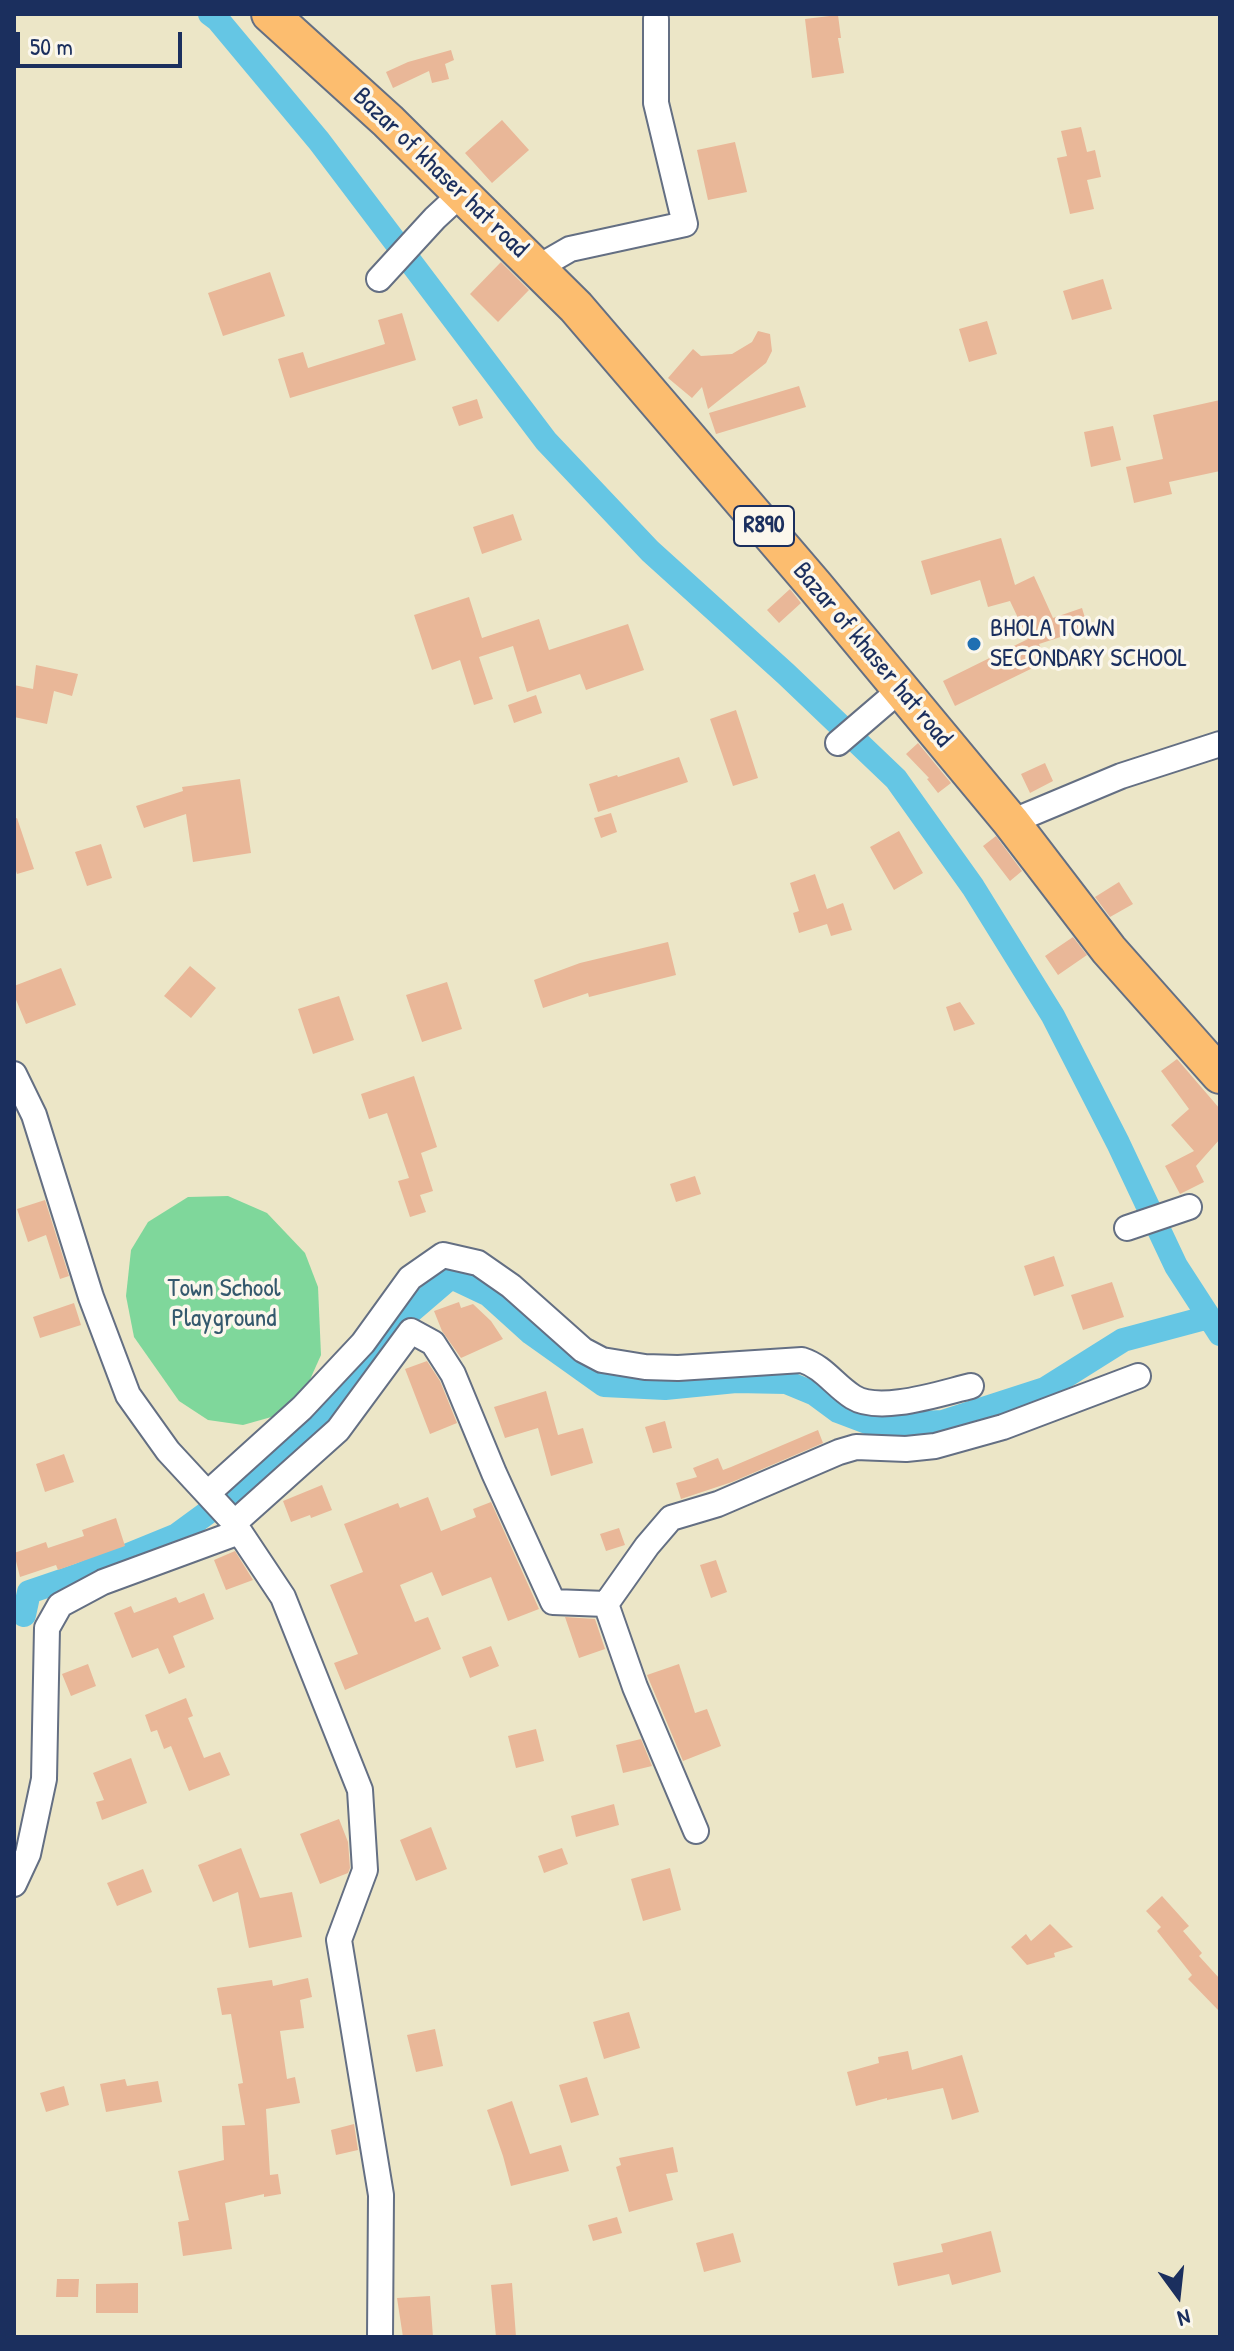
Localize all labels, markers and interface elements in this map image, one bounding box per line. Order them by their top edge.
scale bar [20,16,186,66]
text: 50 m [30,30,73,62]
street label: Bazar of khaser hat road [346,81,534,265]
road number: R890 [734,506,794,546]
street label: Bazar of khaser hat road [786,556,958,754]
place label: BHOLA TOWN SECONDARY SCHOOL [990,613,1187,674]
marker: BHOLA TOWN SECONDARY SCHOOL [965,635,983,653]
park label: Town School Playground [167,1273,281,1334]
north arrow [1138,2255,1218,2335]
text: N [1175,2302,1194,2334]

